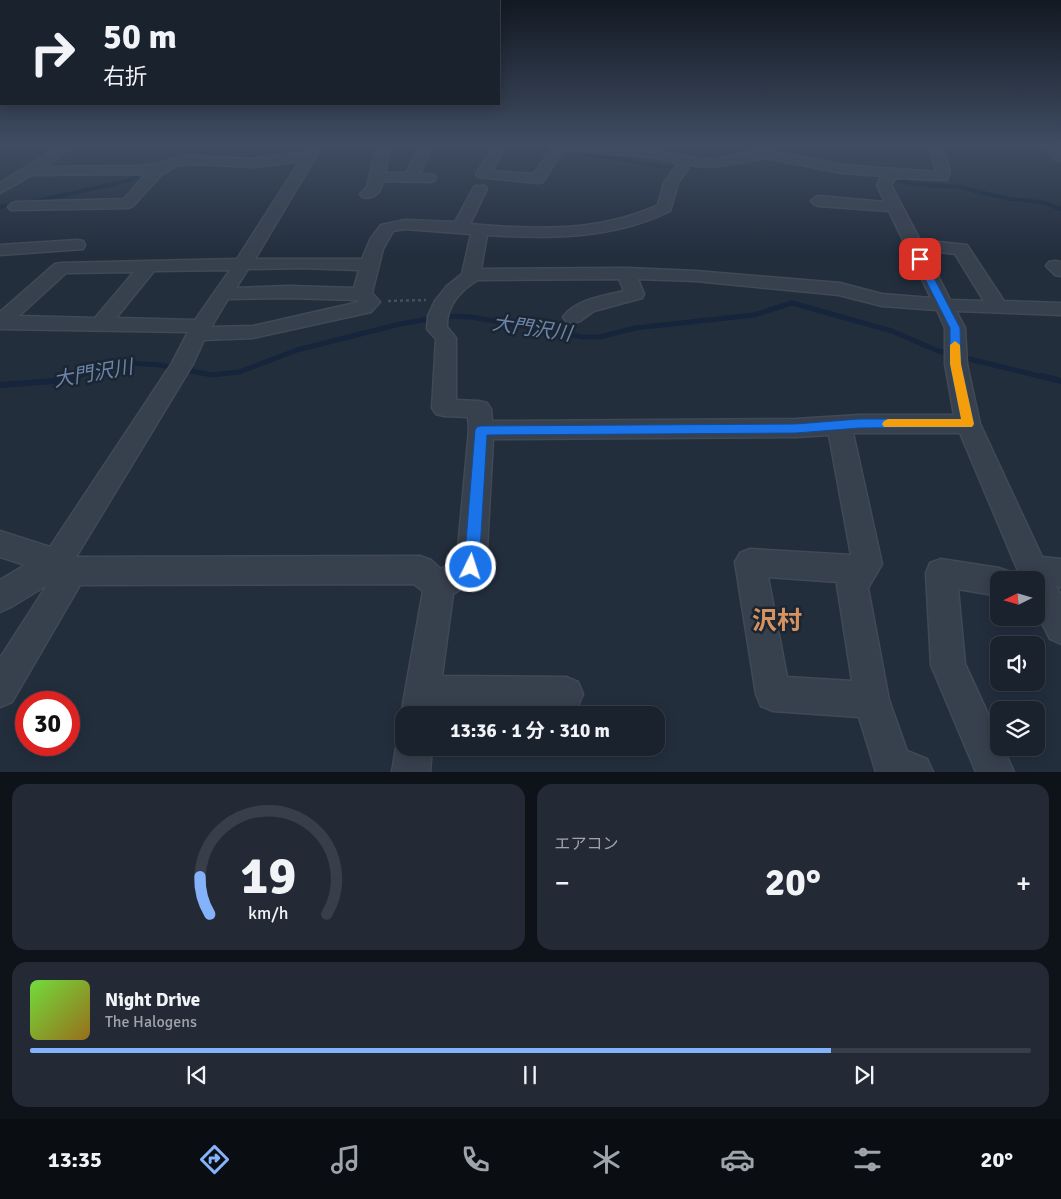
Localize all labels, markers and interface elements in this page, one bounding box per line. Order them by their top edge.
text: 50 m [103,15,177,58]
icon: right [20,20,85,85]
text: 右折 [103,63,147,90]
pin [899,238,941,280]
icon: arrive [906,245,934,273]
water label: 大門沢川 [491,311,575,347]
water label: 大門沢川 [52,354,137,393]
position arrow [444,540,496,592]
north arrow [990,571,1045,626]
map controls [990,571,1045,756]
district label: 沢村 [752,605,802,636]
button: sound [990,636,1045,691]
speed limit sign: 30 [15,691,80,756]
button: layers [990,701,1045,756]
text: 13:36 · 1 分 · 310 m [450,719,610,743]
text: エアコン [555,834,619,854]
text: 19 [240,844,296,908]
text: 20° [765,859,821,906]
text: − [555,866,570,900]
text: + [1016,866,1031,900]
text: km/h [248,902,288,924]
text: Night Drive [105,988,200,1012]
text: The Halogens [105,1012,197,1032]
icon: previous [183,1061,211,1089]
icon: pause [516,1061,544,1089]
icon: next [850,1061,878,1089]
icon: directions [197,1142,232,1177]
icon: music [328,1142,363,1177]
icon: phone [458,1142,493,1177]
icon: climate [589,1142,624,1177]
icon: car [720,1142,755,1177]
icon: filters [850,1142,885,1177]
text: 13:35 [48,1146,102,1173]
text: 20° [981,1146,1013,1173]

